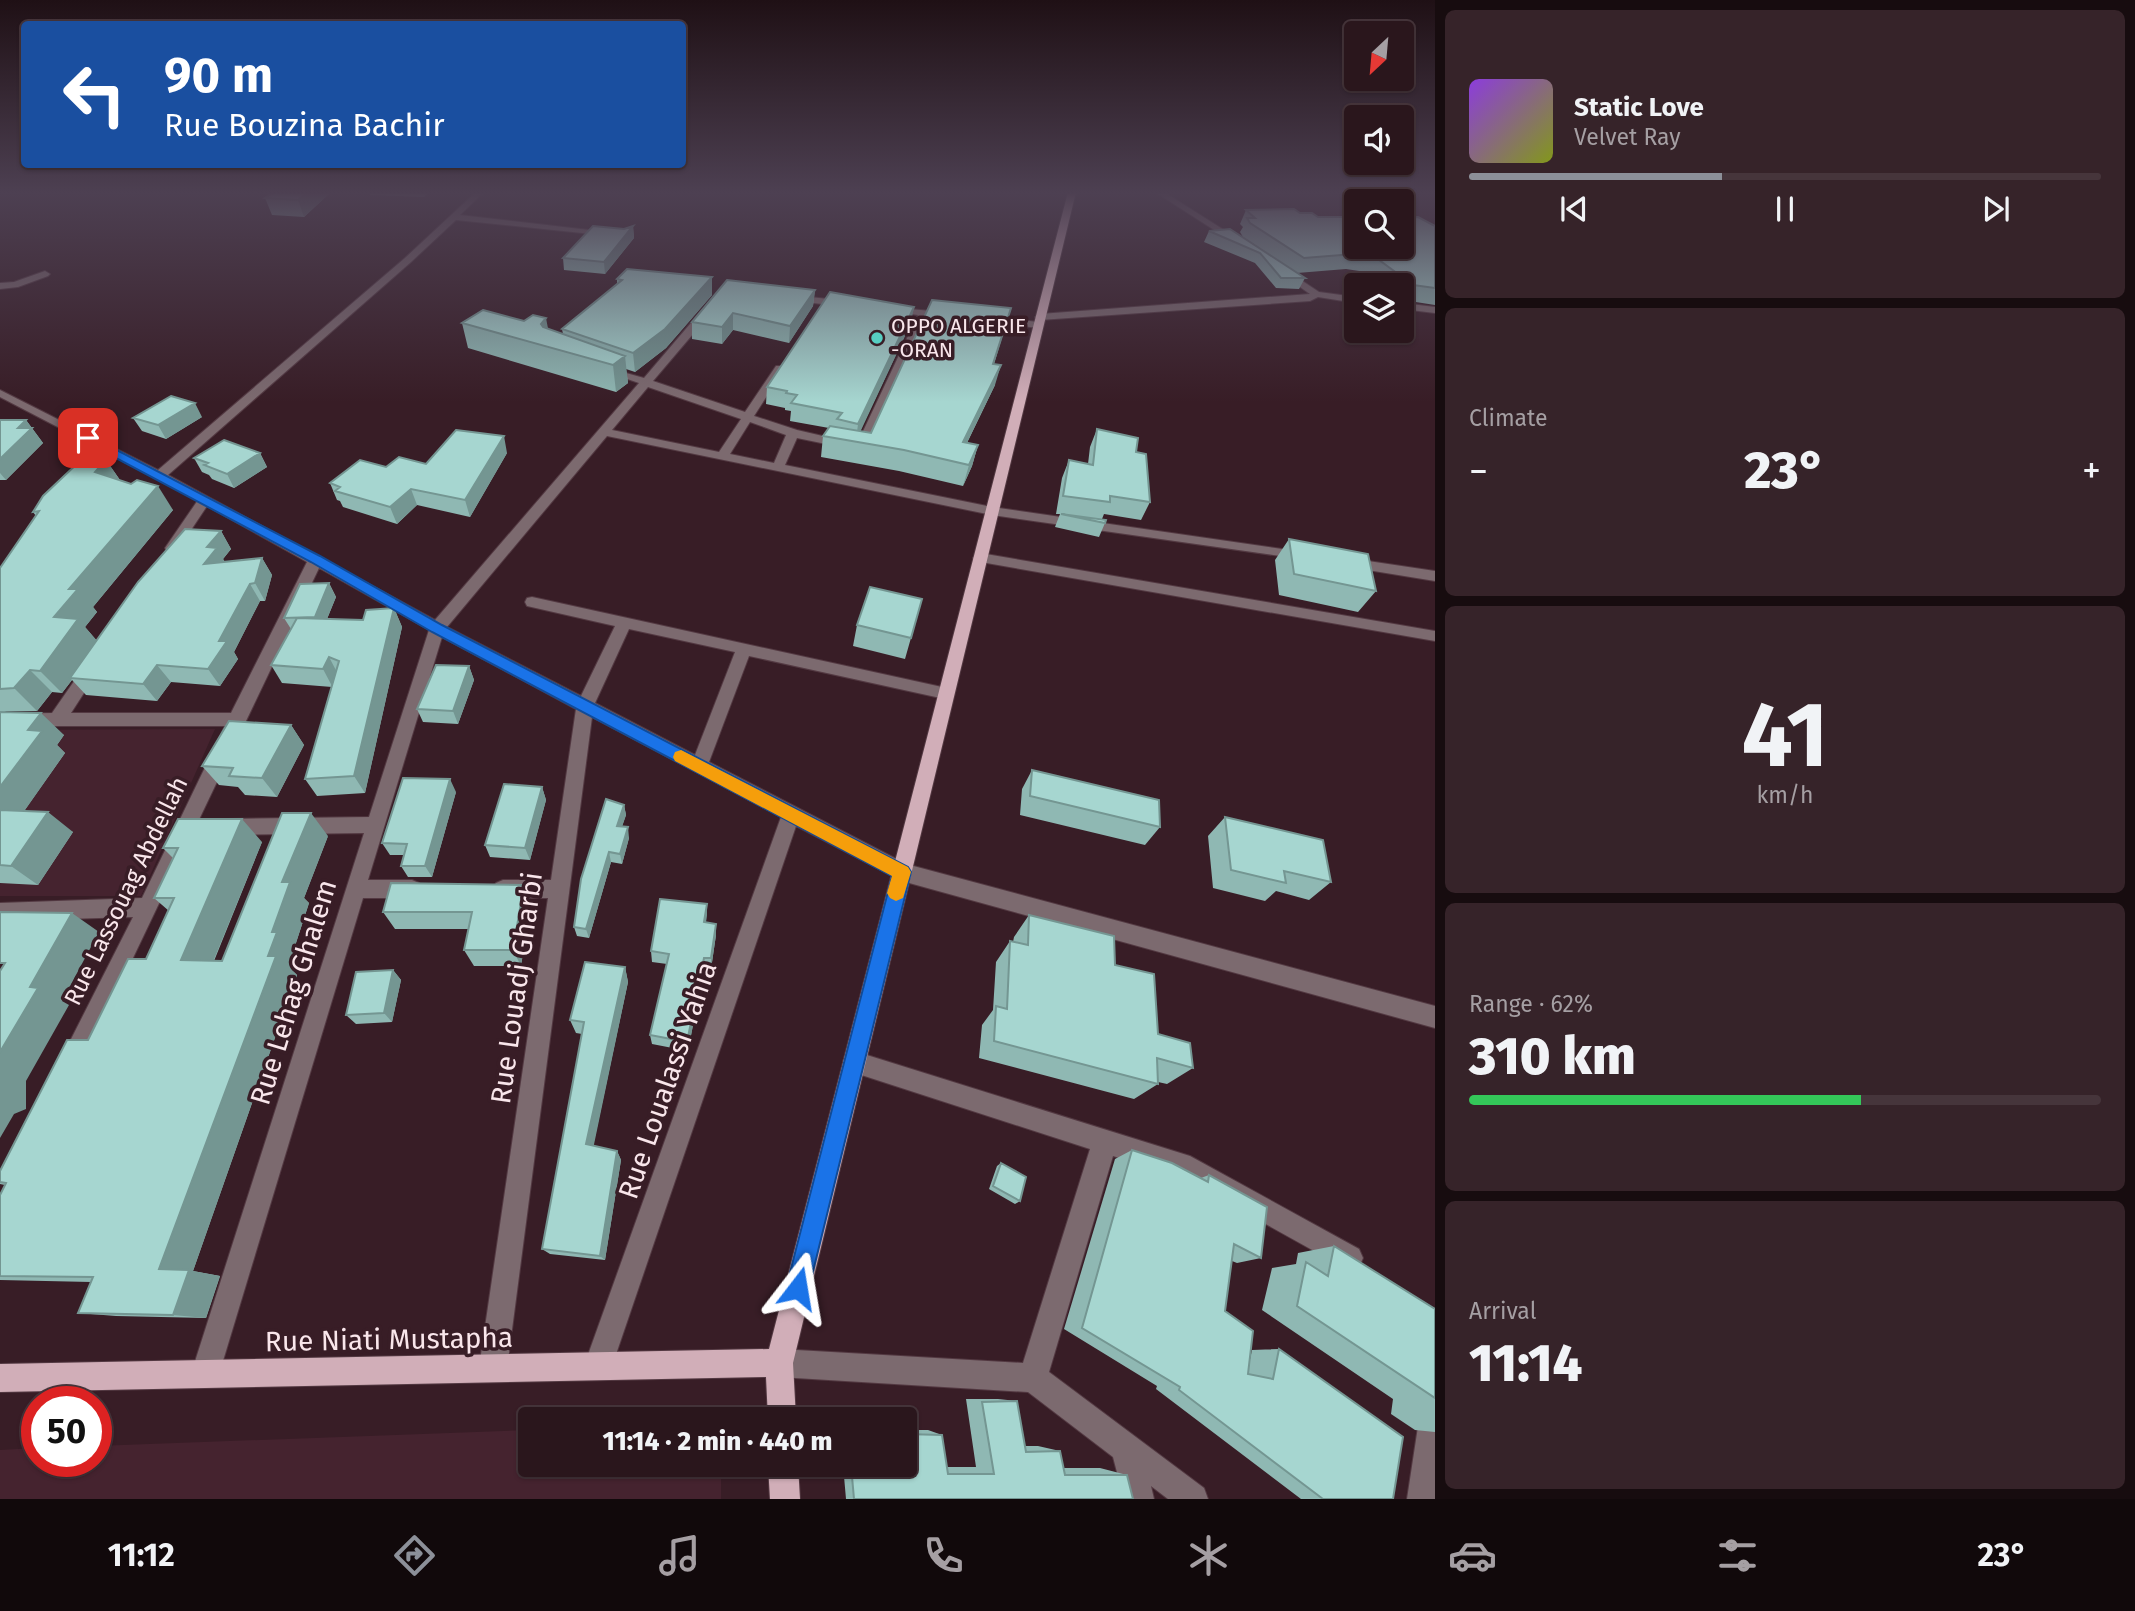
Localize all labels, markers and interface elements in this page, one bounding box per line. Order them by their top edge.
north arrow [1344,21,1414,91]
map controls [1344,21,1414,343]
text: 90 m [164,46,273,105]
icon: left [49,49,140,140]
text: Static Love [1574,92,1704,123]
button: sound [1344,105,1414,175]
text: Rue Bouzina Bachir [164,106,445,144]
text: Velvet Ray [1574,123,1681,151]
button: search [1344,189,1414,259]
icon: previous [1555,190,1593,228]
icon: pause [1766,190,1804,228]
icon: next [1977,190,2015,228]
button: layers [1344,273,1414,343]
place label: OPPO ALGERIE -ORAN [891,313,1026,363]
marker: OPPO ALGERIE -ORAN [869,330,885,346]
text: Climate [1469,404,1548,432]
pin [58,408,118,468]
icon: arrive [69,419,107,457]
text: 23° [1744,439,1826,502]
text: − [1469,448,1488,494]
text: + [2082,448,2101,494]
text: 41 [1741,681,1829,790]
street label: Rue Lassouag Abdellah [58,772,194,1010]
text: km/h [1757,781,1813,809]
street label: Rue Louadj Gharbi [484,870,549,1106]
street label: Rue Lehag Ghalem [243,875,343,1109]
street label: Rue Loualassi Yahia [611,957,724,1203]
text: Range · 62% [1469,990,1593,1018]
text: 310 km [1469,1025,1636,1088]
position arrow [761,1251,835,1325]
text: Arrival [1469,1297,1536,1325]
street label: Rue Niati Mustapha [265,1321,513,1358]
text: 11:14 [1469,1332,1583,1395]
speed limit sign: 50 [21,1386,112,1477]
text: 11:14 · 2 min · 440 m [603,1426,832,1457]
icon: directions [390,1531,439,1580]
icon: music [655,1531,704,1580]
icon: phone [919,1531,968,1580]
icon: climate [1184,1531,1233,1580]
icon: car [1448,1531,1497,1580]
icon: filters [1713,1531,1762,1580]
text: 11:12 [108,1536,175,1574]
text: 23° [1977,1536,2027,1574]

